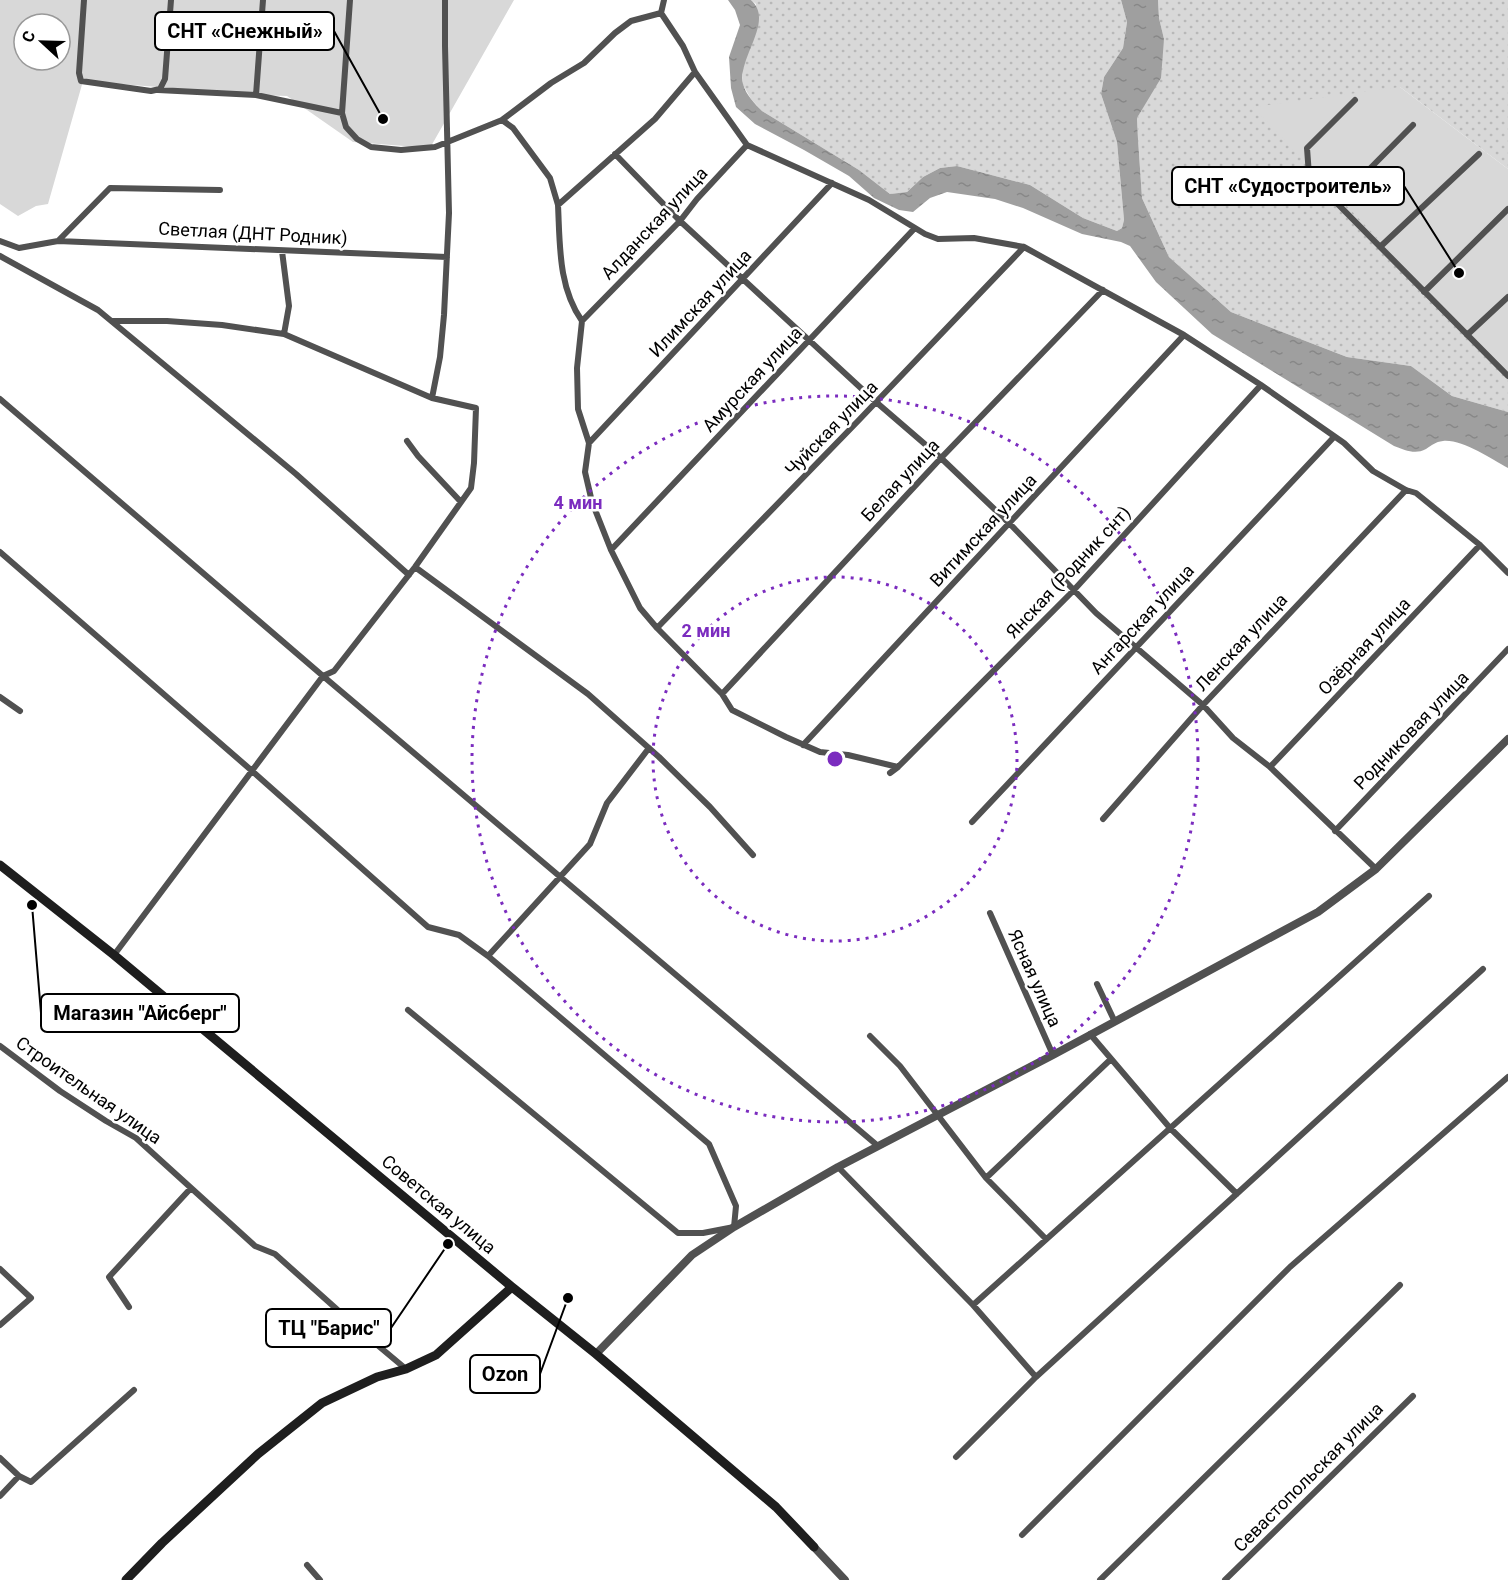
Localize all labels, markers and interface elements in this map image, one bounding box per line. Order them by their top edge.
north arrow [12,12,72,72]
callout: СНТ «Снежный» [155,12,334,50]
text: СНТ «Снежный» [167,19,323,43]
text: С [18,28,39,45]
street label: Алданская улица [597,162,711,284]
callout: СНТ «Судостроитель» [1172,167,1404,205]
text: СНТ «Судостроитель» [1184,174,1392,198]
street label: Светлая (ДНТ Родник) [158,218,348,249]
street label: Илимская улица [645,245,755,361]
street label: Амурская улица [698,322,806,436]
street label: Чуйская улица [780,376,882,480]
street label: Белая улица [857,434,943,526]
street label: Витимская улица [925,469,1041,591]
text: 4 мин [554,492,602,513]
street label: Янская (Родник снт) [1001,502,1135,643]
street label: Ангарская улица [1086,560,1198,678]
street label: Ленская улица [1191,589,1291,695]
street label: Озёрная улица [1314,593,1414,699]
text: 2 мин [682,620,730,641]
street label: Родниковая улица [1349,667,1473,793]
centre of rings [825,749,845,769]
street label: Ясная улица [1004,926,1066,1030]
callout: Магазин "Айсберг" [41,994,239,1032]
text: Магазин "Айсберг" [53,1001,227,1025]
street label: Строительная улица [12,1032,166,1148]
street label: Советская улица [378,1150,500,1258]
callout: ТЦ "Барис" [266,1309,391,1347]
text: ТЦ "Барис" [278,1316,380,1340]
callout: Ozon [470,1355,540,1393]
text: Ozon [482,1362,528,1386]
street label: Севастопольская улица [1229,1398,1387,1556]

